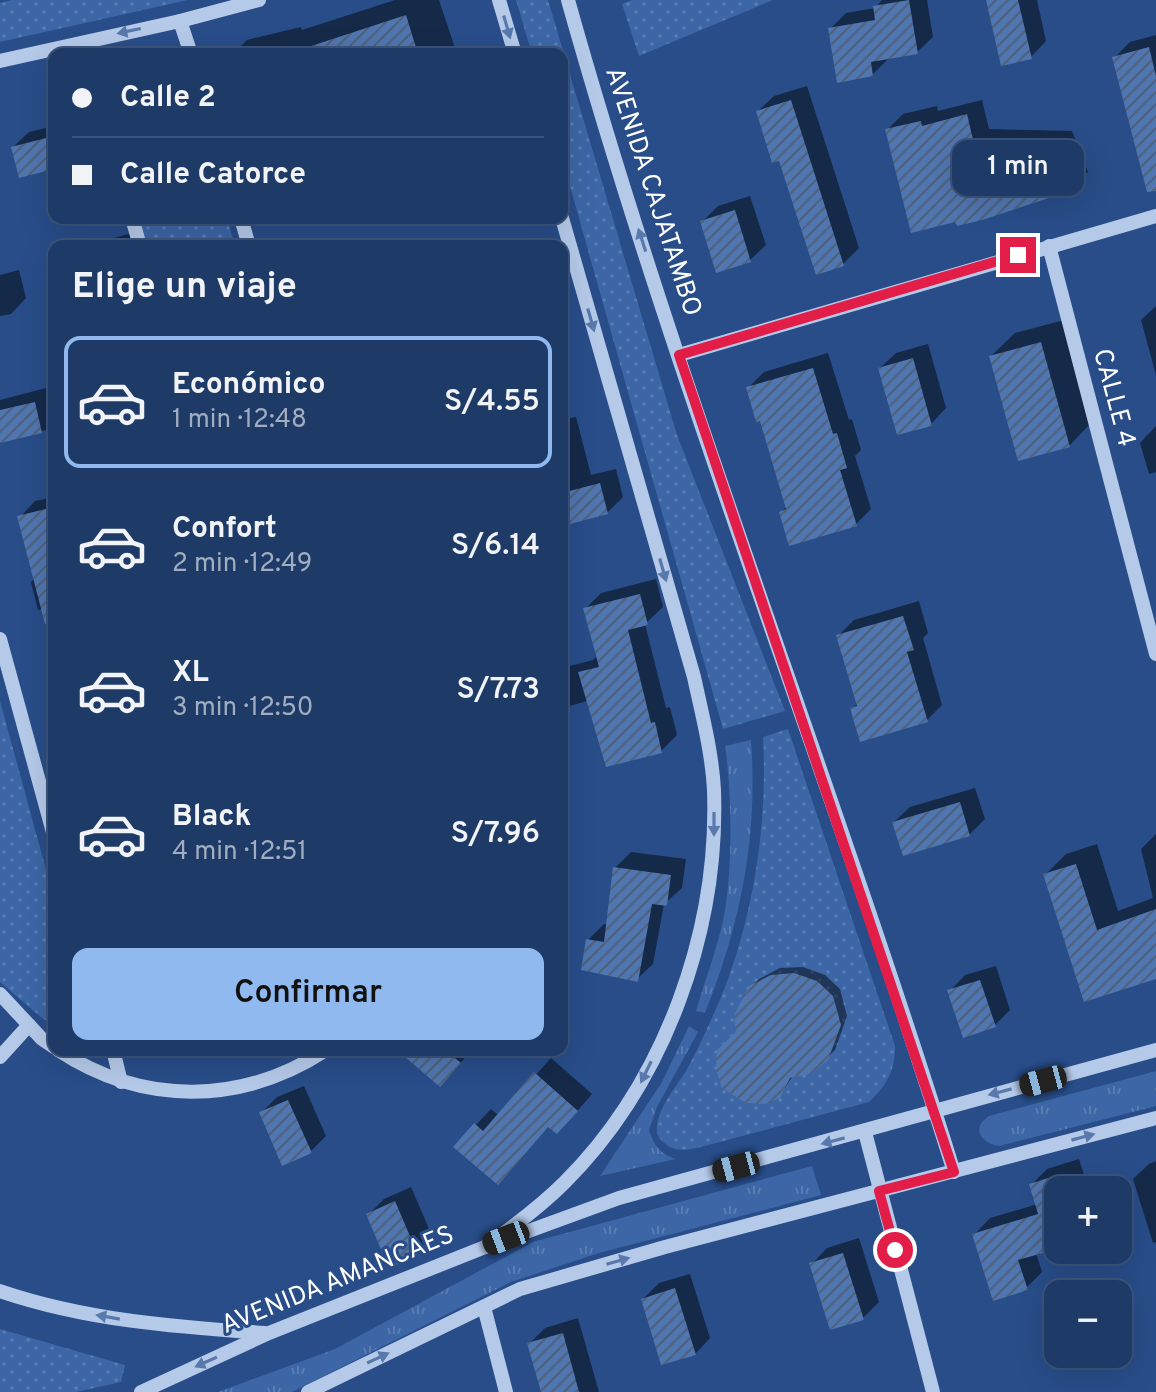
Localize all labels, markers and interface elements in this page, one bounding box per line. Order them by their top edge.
one-way arrow [501,15,514,39]
one-way arrow [116,26,141,38]
street label: AVENIDA CAJATAMBO [596,63,708,321]
text: Calle 2 [120,80,216,117]
callout: 1 min [952,139,1084,195]
text: 1 min [987,151,1049,184]
text: Calle Catorce [120,157,306,194]
one-way arrow [635,227,647,251]
route end [1000,237,1036,273]
text: Elige un viaje [72,265,297,311]
one-way arrow [585,308,598,332]
street label: CALLE 4 [1084,345,1142,451]
icon: car [76,366,148,438]
text: Económico [172,367,325,404]
text: S/4.55 [444,384,540,421]
text: 1 min · 12:48 [172,404,307,437]
icon: car [76,510,148,582]
text: Confort [172,511,277,548]
text: S/6.14 [451,528,540,565]
text: 2 min · 12:49 [172,548,312,581]
one-way arrow [657,558,670,582]
icon: car [76,654,148,726]
text: XL [172,655,209,692]
text: S/7.73 [456,672,540,709]
text: 3 min · 12:50 [172,692,314,725]
icon: car [76,798,148,870]
text: Black [172,799,251,836]
one-way arrow [707,812,720,837]
text: S/7.96 [451,816,540,853]
text: 4 min · 12:51 [172,836,307,869]
button: Confirmar [72,948,544,1040]
one-way arrow [639,1060,652,1083]
car [1017,1063,1069,1099]
one-way arrow [987,1087,1012,1099]
one-way arrow [1071,1131,1096,1143]
one-way arrow [820,1135,845,1147]
car [710,1149,762,1185]
map controls [1044,1176,1132,1368]
button: + [1044,1176,1132,1264]
car [479,1218,533,1258]
street label: AVENIDA AMANCAES [217,1219,459,1343]
route start [877,1232,913,1268]
one-way arrow [606,1254,631,1266]
button: − [1044,1280,1132,1368]
one-way arrow [95,1311,120,1323]
one-way arrow [366,1351,389,1365]
one-way arrow [194,1355,217,1369]

